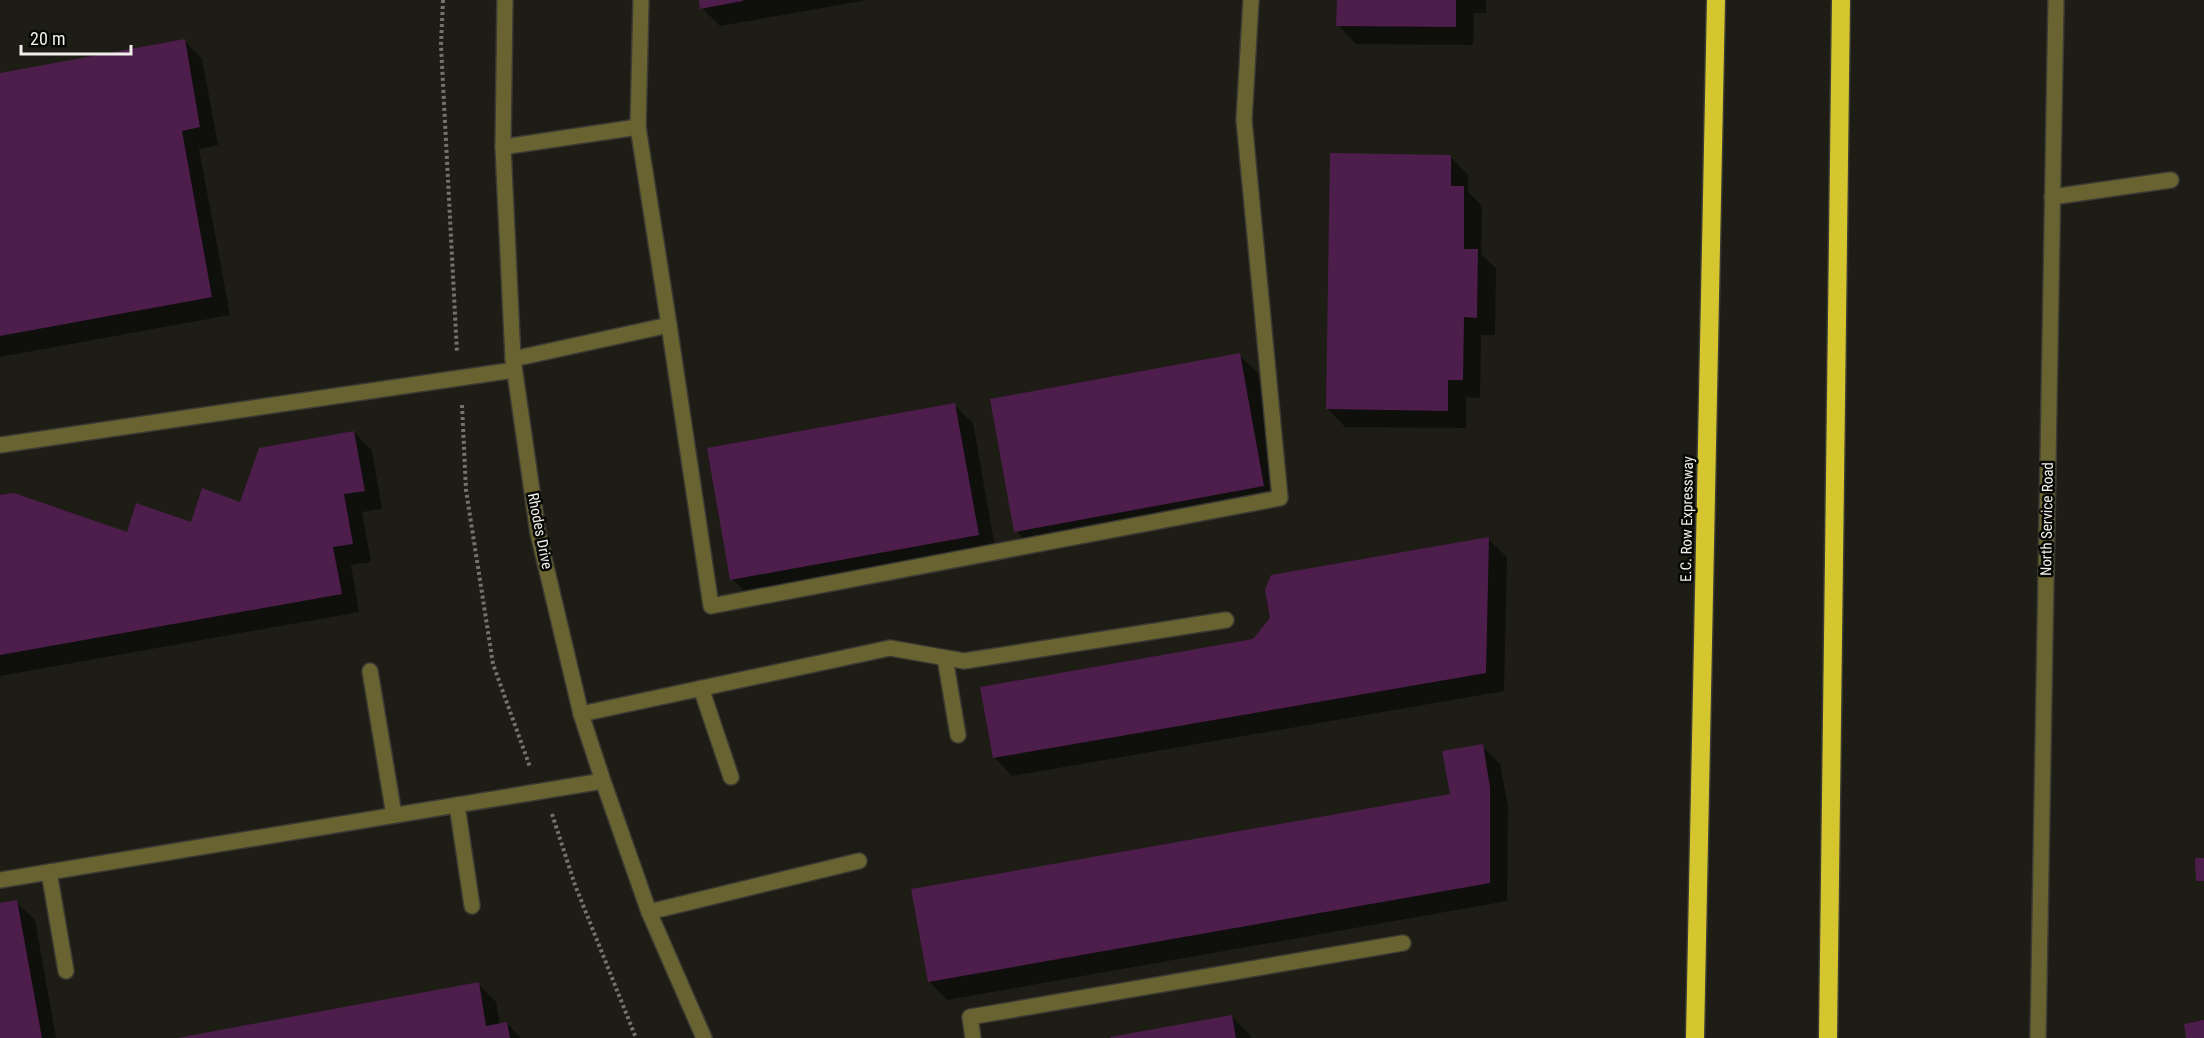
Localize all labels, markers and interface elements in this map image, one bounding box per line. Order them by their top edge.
scale bar [21,18,130,56]
text: 20 m [30,28,65,49]
street label: E.C. Row Expressway [1677,456,1697,582]
street label: North Service Road [2037,462,2057,576]
street label: Rhodes Drive [524,491,556,571]

